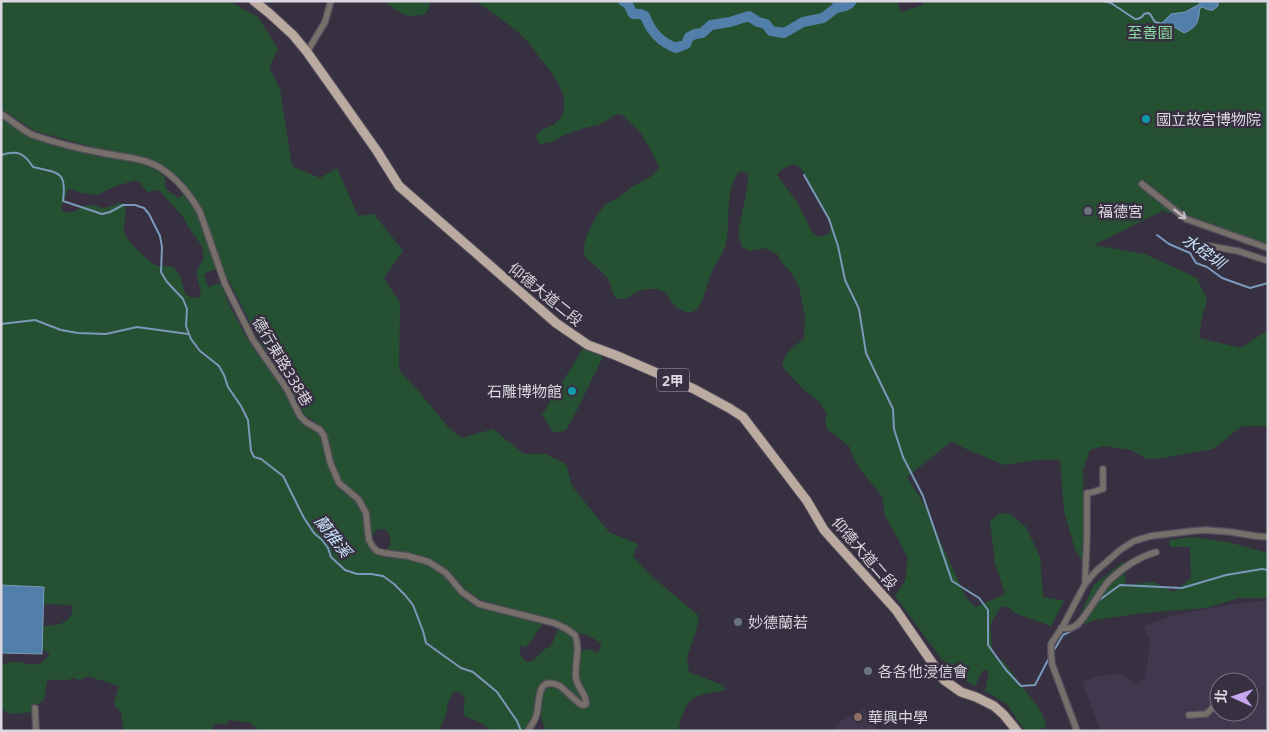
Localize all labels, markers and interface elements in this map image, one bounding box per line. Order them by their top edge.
park label: 至善園 [1127,22,1173,42]
place label: 國立故宮博物院 [1156,109,1261,129]
marker: 國立故宮博物院 [1140,113,1152,125]
place label: 福德宮 [1098,201,1143,221]
marker: 福德宮 [1082,205,1094,217]
one-way arrow [1173,209,1187,219]
water label: 水硿圳 [1178,228,1232,275]
street label: 仰德大道二段 [505,258,587,330]
street label: 德行東路338巷 [248,313,318,409]
road number: 2甲 [657,368,689,392]
place label: 石雕博物館 [487,381,562,401]
marker: 石雕博物館 [566,385,578,397]
water label: 蘭雅溪 [310,510,358,563]
street label: 仰德大道二段 [828,512,902,594]
place label: 妙德蘭若 [748,612,808,632]
marker: 妙德蘭若 [732,616,744,628]
place label: 各各他浸信會 [878,661,968,681]
marker: 各各他浸信會 [862,665,874,677]
north arrow [1209,672,1259,722]
text: 北 [1211,689,1230,704]
place label: 華興中學 [868,707,928,727]
marker: 華興中學 [852,711,864,723]

